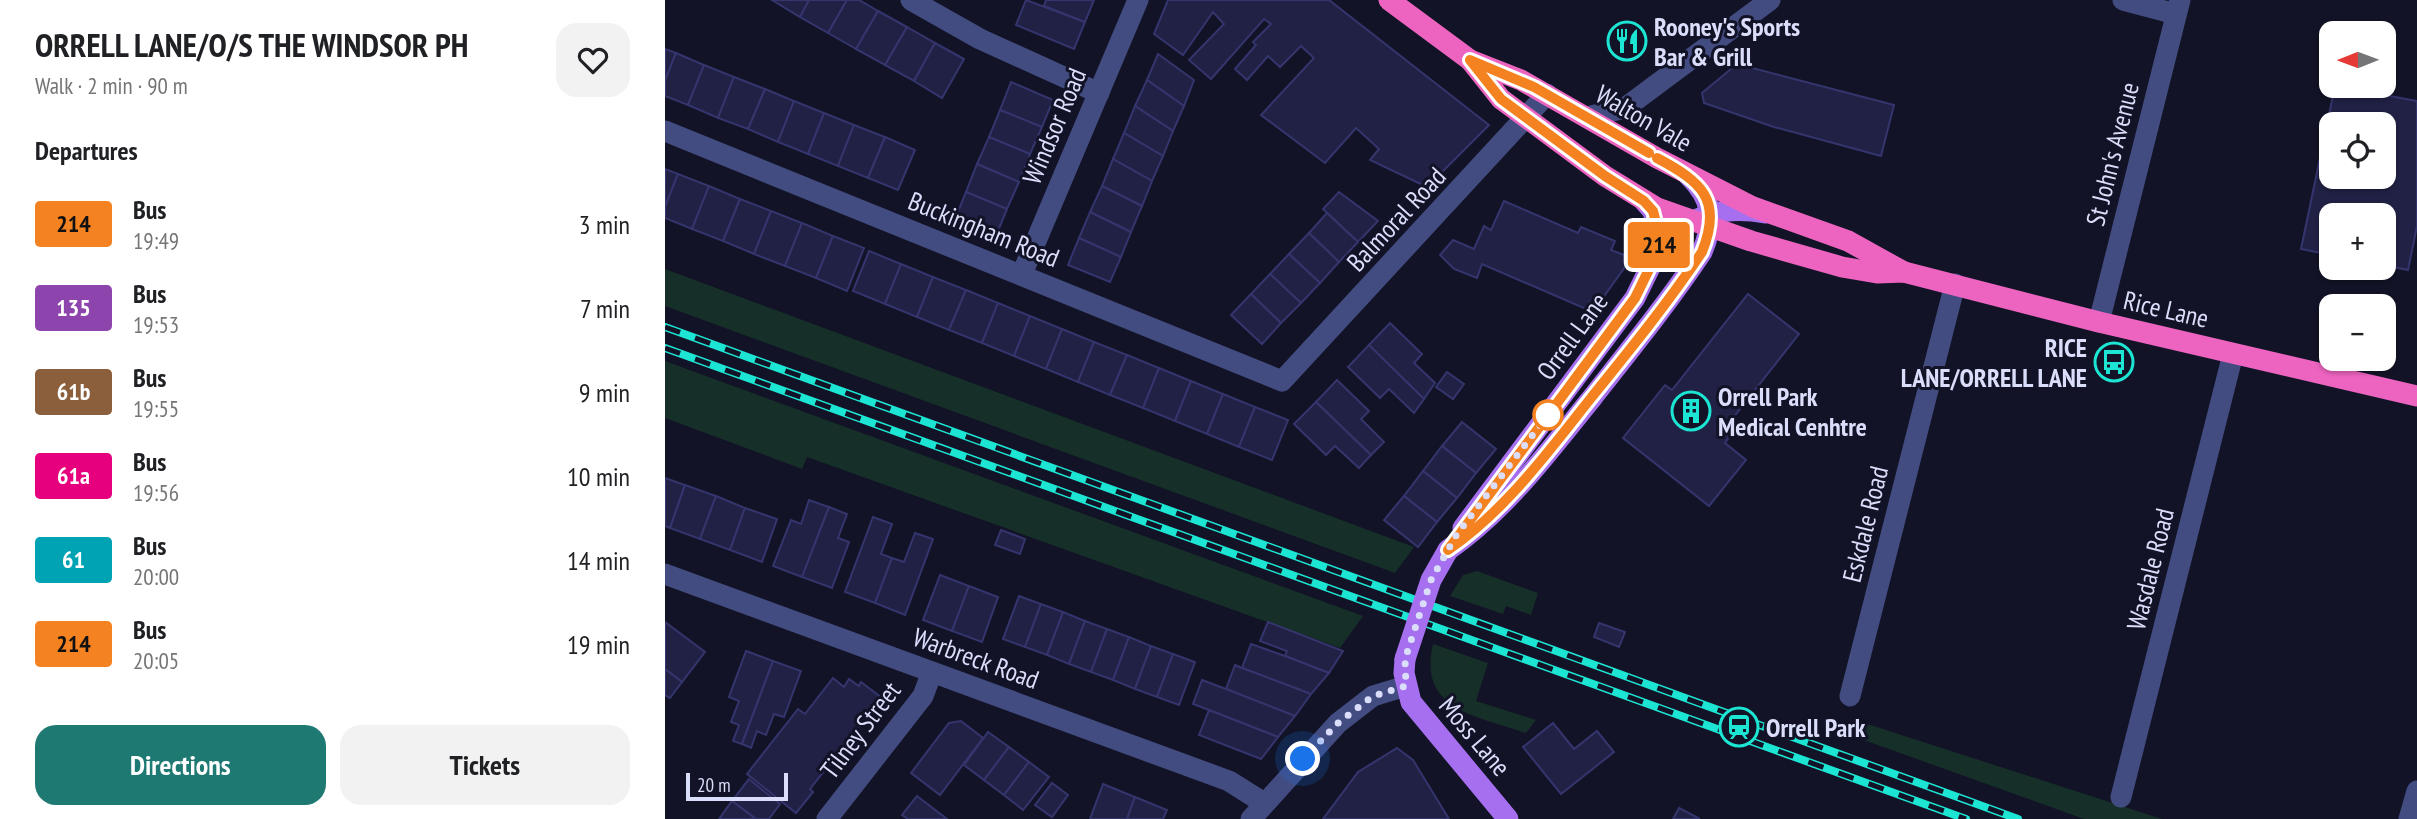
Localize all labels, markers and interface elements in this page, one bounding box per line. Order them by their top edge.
place label: Rooney's Sports Bar & Grill [1654,10,1800,73]
restaurant icon: Rooney's Sports Bar & Grill [1606,20,1648,62]
north arrow [2319,21,2396,98]
map controls [2319,21,2396,371]
text: ORRELL LANE/O/S THE WINDSOR PH [35,23,468,66]
button: heart [556,23,630,97]
street label: Windsor Road [1015,63,1093,189]
text: Walk · 2 min · 90 m [35,71,188,100]
street label: Walton Vale [1590,77,1698,159]
street label: St John's Avenue [2078,79,2146,229]
button: locate [2319,112,2396,189]
text: Departures [35,134,138,167]
street label: Balmoral Road [1339,160,1453,278]
street label: Buckingham Road [904,184,1064,274]
text: Bus [133,193,166,226]
button: + [2319,203,2396,280]
text: 214 [56,208,91,239]
text: 3 min [579,208,630,241]
line badge: 214 [1619,222,1699,268]
text: 19:49 [133,226,179,255]
text: 214 [1642,229,1676,260]
text: Bus [133,277,166,310]
street label: Rice Lane [2120,283,2212,335]
street label: Orrell Lane [1529,286,1615,386]
text: 135 [56,292,91,323]
text: 7 min [580,292,630,325]
button: − [2319,294,2396,371]
text: 19:53 [133,310,179,339]
place label: RICE LANE/ORRELL LANE [1901,331,2087,394]
bus stop icon: RICE LANE/ORRELL LANE [2093,341,2135,383]
text: Bus [133,361,166,394]
text: 61b [57,376,90,407]
text: 9 min [579,376,630,409]
place label: Orrell Park Medical Cenhtre [1718,380,1867,443]
building icon: Orrell Park Medical Cenhtre [1670,390,1712,432]
text: 19:55 [133,394,179,423]
unlabelled marker [1533,400,1563,430]
text: Bus [133,445,166,478]
text: 61a [57,460,90,491]
text: 10 min [567,460,630,493]
street label: Eskdale Road [1835,463,1895,585]
text: 19:56 [133,478,179,507]
street label: Wasdale Road [2119,505,2181,633]
text: Bus [133,529,166,562]
text: 61 [62,544,85,575]
text: 14 min [567,544,630,577]
text: 20:00 [133,562,179,591]
text: Bus [133,613,166,646]
street label: Warbreck Road [909,620,1043,696]
text: 214 [56,628,91,659]
text: 19 min [567,628,630,661]
text: 20:05 [133,646,179,675]
street label: Tilney Street [813,675,907,785]
street label: Moss Lane [1432,689,1518,783]
station icon: Orrell Park [1718,706,1760,748]
place label: Orrell Park [1766,711,1866,744]
button: Directions [35,725,326,805]
button: Tickets [340,725,630,805]
your location [1285,741,1320,776]
scale bar [686,770,787,802]
text: 20 m [697,773,731,797]

